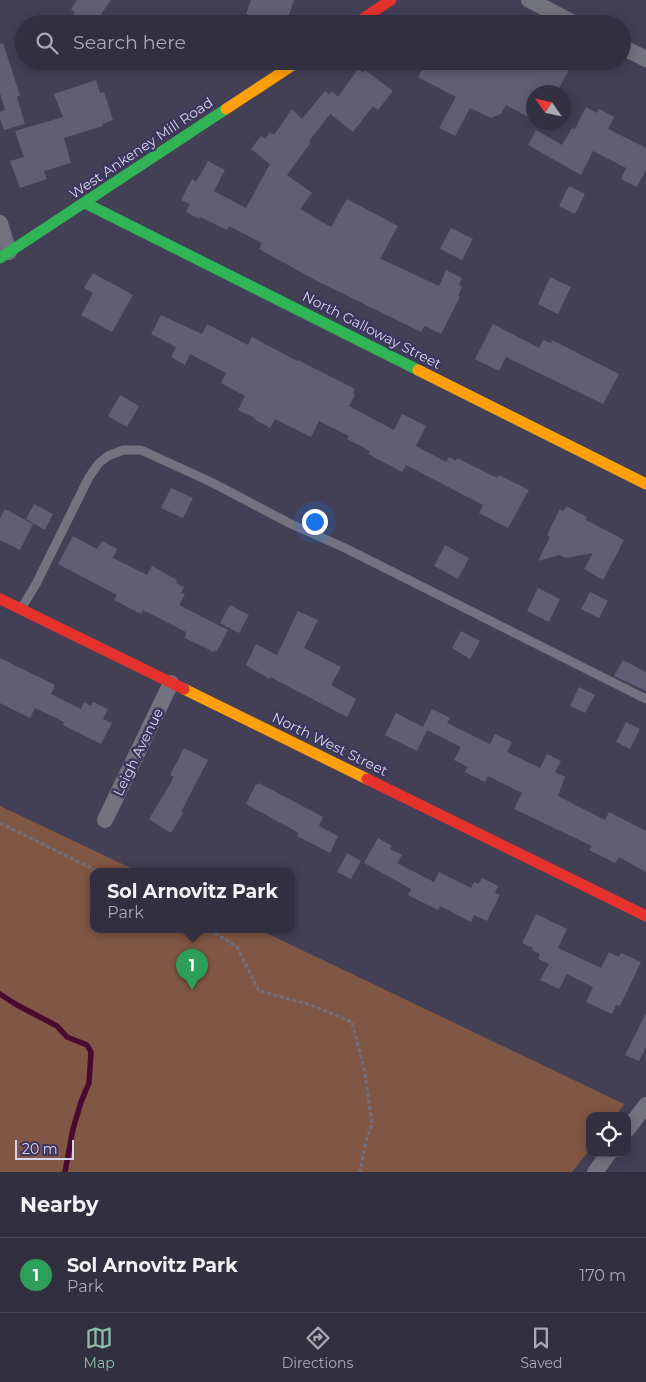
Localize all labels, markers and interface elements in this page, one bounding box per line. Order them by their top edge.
search box [15,15,631,70]
icon: search [33,29,61,57]
text: Search here [73,31,186,54]
north arrow [526,85,571,130]
street label: West Ankeney Mill Road [66,93,216,203]
street label: North Galloway Street [299,287,445,373]
your location [302,509,328,535]
street label: Leigh Avenue [109,705,167,799]
street label: North West Street [269,708,391,780]
popup [90,868,295,933]
text: Sol Arnovitz Park [107,880,278,903]
text: Park [107,903,144,922]
pin: 1 [176,949,208,990]
map controls [586,1112,631,1157]
button: locate [586,1112,631,1157]
scale bar [15,1137,74,1160]
text: 20 m [22,1140,58,1158]
text: Nearby [20,1192,99,1217]
text: Sol Arnovitz Park [67,1254,238,1277]
text: 1 [33,1266,39,1285]
text: 170 m [579,1266,626,1285]
text: Park [67,1277,104,1296]
tab: Map [84,1324,115,1372]
tab: Directions [282,1324,353,1372]
tab: Saved [520,1324,562,1372]

